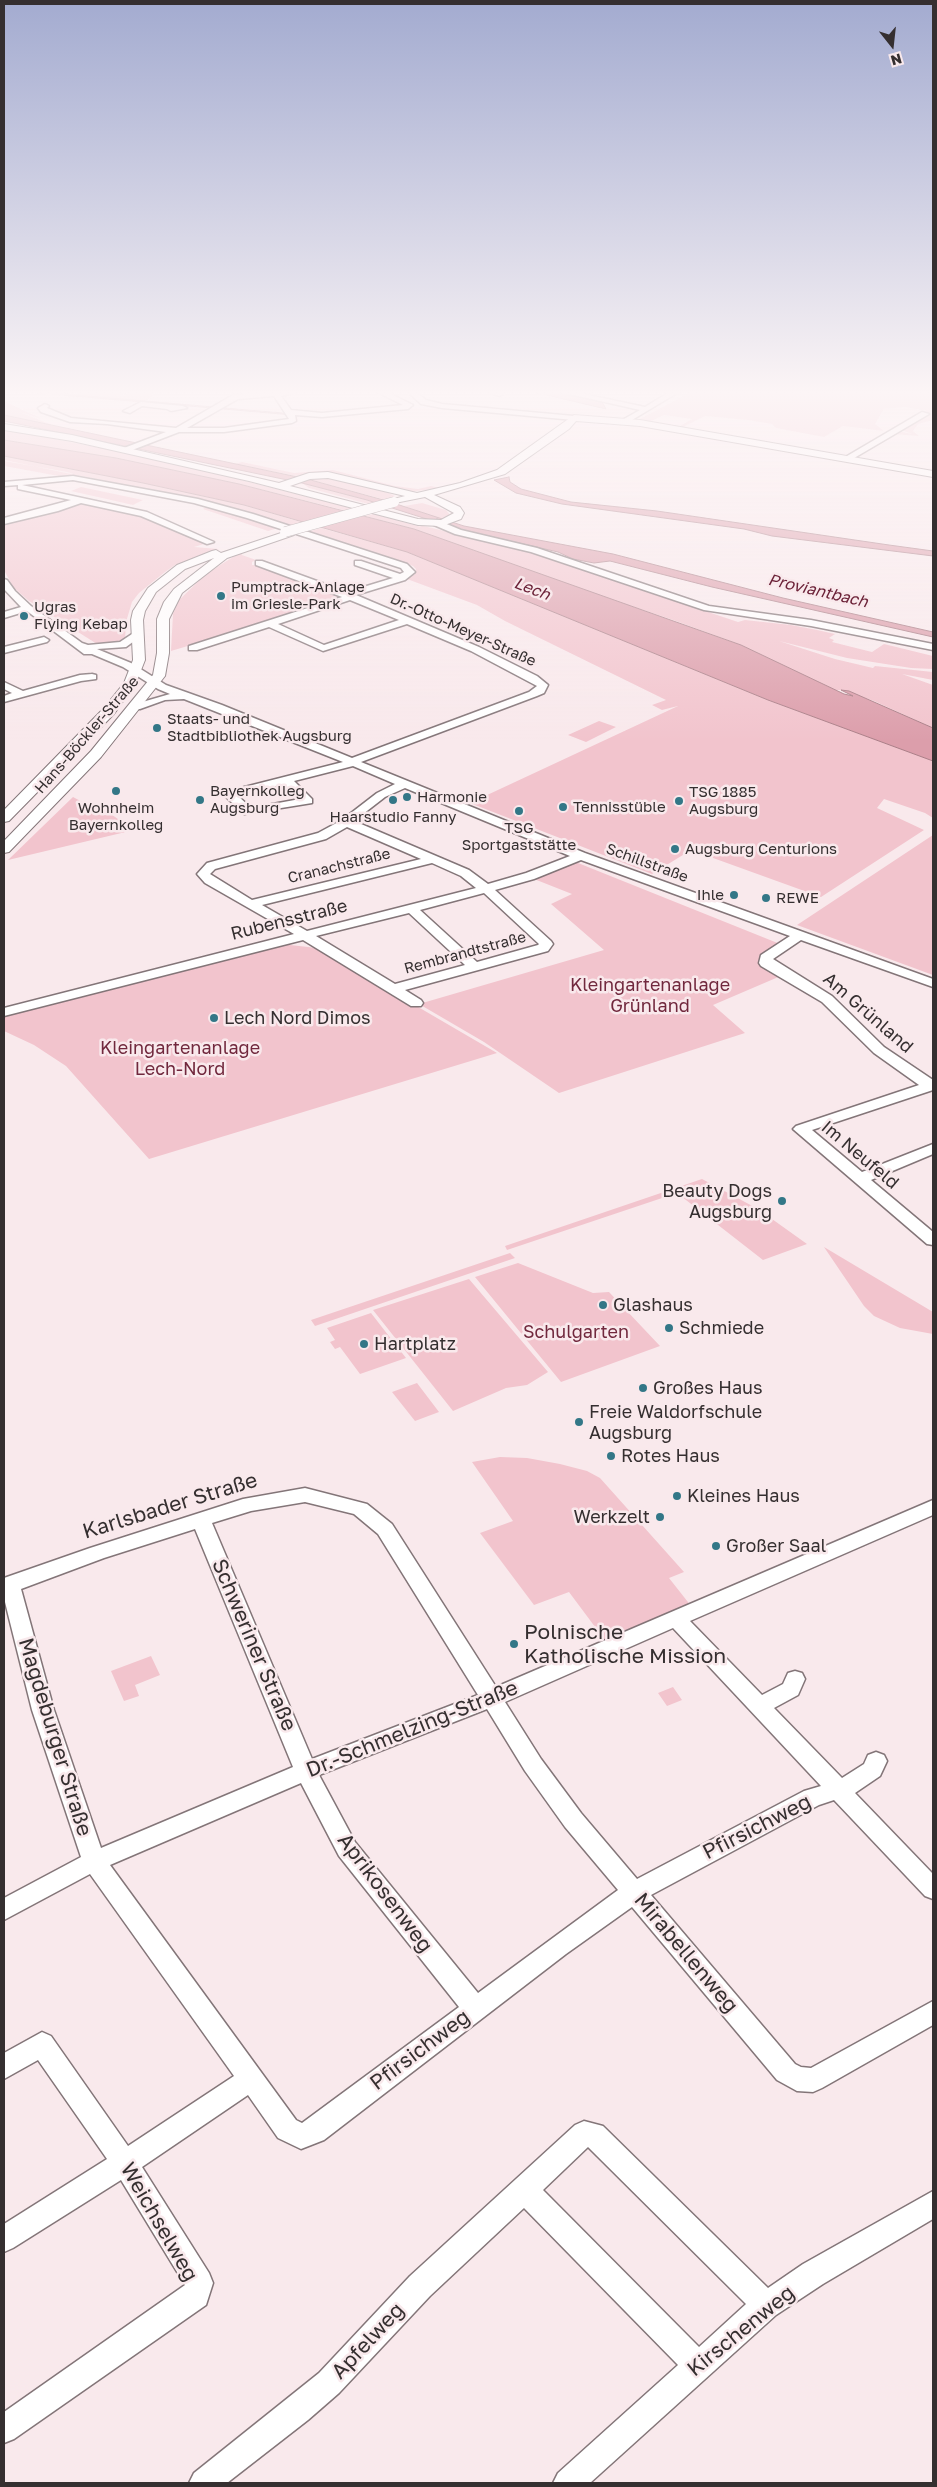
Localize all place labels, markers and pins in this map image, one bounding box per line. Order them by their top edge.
place label: Pumptrack-Anlage im Griesle-Park [231,578,365,613]
marker: Pumptrack-Anlage im Griesle-Park [215,590,227,602]
place label: Ugras Flying Kebap [34,598,128,633]
marker: Ugras Flying Kebap [18,610,30,622]
place label: Staats- und Stadtbibliothek Augsburg [167,710,352,745]
marker: Staats- und Stadtbibliothek Augsburg [151,722,163,734]
place label: Bayernkolleg Augsburg [210,782,305,817]
place label: TSG 1885 Augsburg [689,783,758,818]
marker: Wohnheim Bayernkolleg [110,785,122,797]
place label: Harmonie [417,788,487,806]
marker: Harmonie [401,791,413,803]
marker: Bayernkolleg Augsburg [194,794,206,806]
marker: Haarstudio Fanny [387,794,399,806]
marker: TSG 1885 Augsburg [673,795,685,807]
place label: Tennisstüble [573,798,666,816]
place label: Wohnheim Bayernkolleg [69,799,163,834]
marker: Tennisstüble [557,801,569,813]
marker: TSG Sportgaststätte [513,805,525,817]
place label: Haarstudio Fanny [330,808,456,826]
place label: TSG Sportgaststätte [462,819,576,854]
place label: Augsburg Centurions [685,840,837,858]
marker: Augsburg Centurions [669,843,681,855]
place label: Ihle [697,886,724,904]
marker: Ihle [728,889,740,901]
place label: REWE [776,889,819,907]
marker: REWE [760,892,772,904]
place label: Lech Nord Dimos [224,1007,370,1029]
marker: Lech Nord Dimos [208,1012,220,1024]
place label: Beauty Dogs Augsburg [662,1180,772,1222]
marker: Beauty Dogs Augsburg [776,1195,788,1207]
place label: Glashaus [613,1294,693,1316]
marker: Glashaus [597,1299,609,1311]
place label: Schmiede [679,1317,764,1339]
marker: Schmiede [663,1322,675,1334]
place label: Hartplatz [374,1333,456,1355]
marker: Hartplatz [358,1338,370,1350]
place label: Großes Haus [653,1377,763,1399]
marker: Großes Haus [637,1382,649,1394]
place label: Freie Waldorfschule Augsburg [589,1401,762,1444]
marker: Freie Waldorfschule Augsburg [573,1416,585,1428]
place label: Rotes Haus [621,1445,720,1467]
marker: Rotes Haus [605,1450,617,1462]
place label: Kleines Haus [687,1485,800,1507]
marker: Kleines Haus [671,1490,683,1502]
place label: Werkzelt [574,1506,650,1528]
marker: Werkzelt [654,1511,666,1523]
place label: Großer Saal [726,1535,826,1557]
marker: Großer Saal [710,1540,722,1552]
place label: Polnische Katholische Mission [524,1619,726,1669]
marker: Polnische Katholische Mission [508,1638,520,1650]

